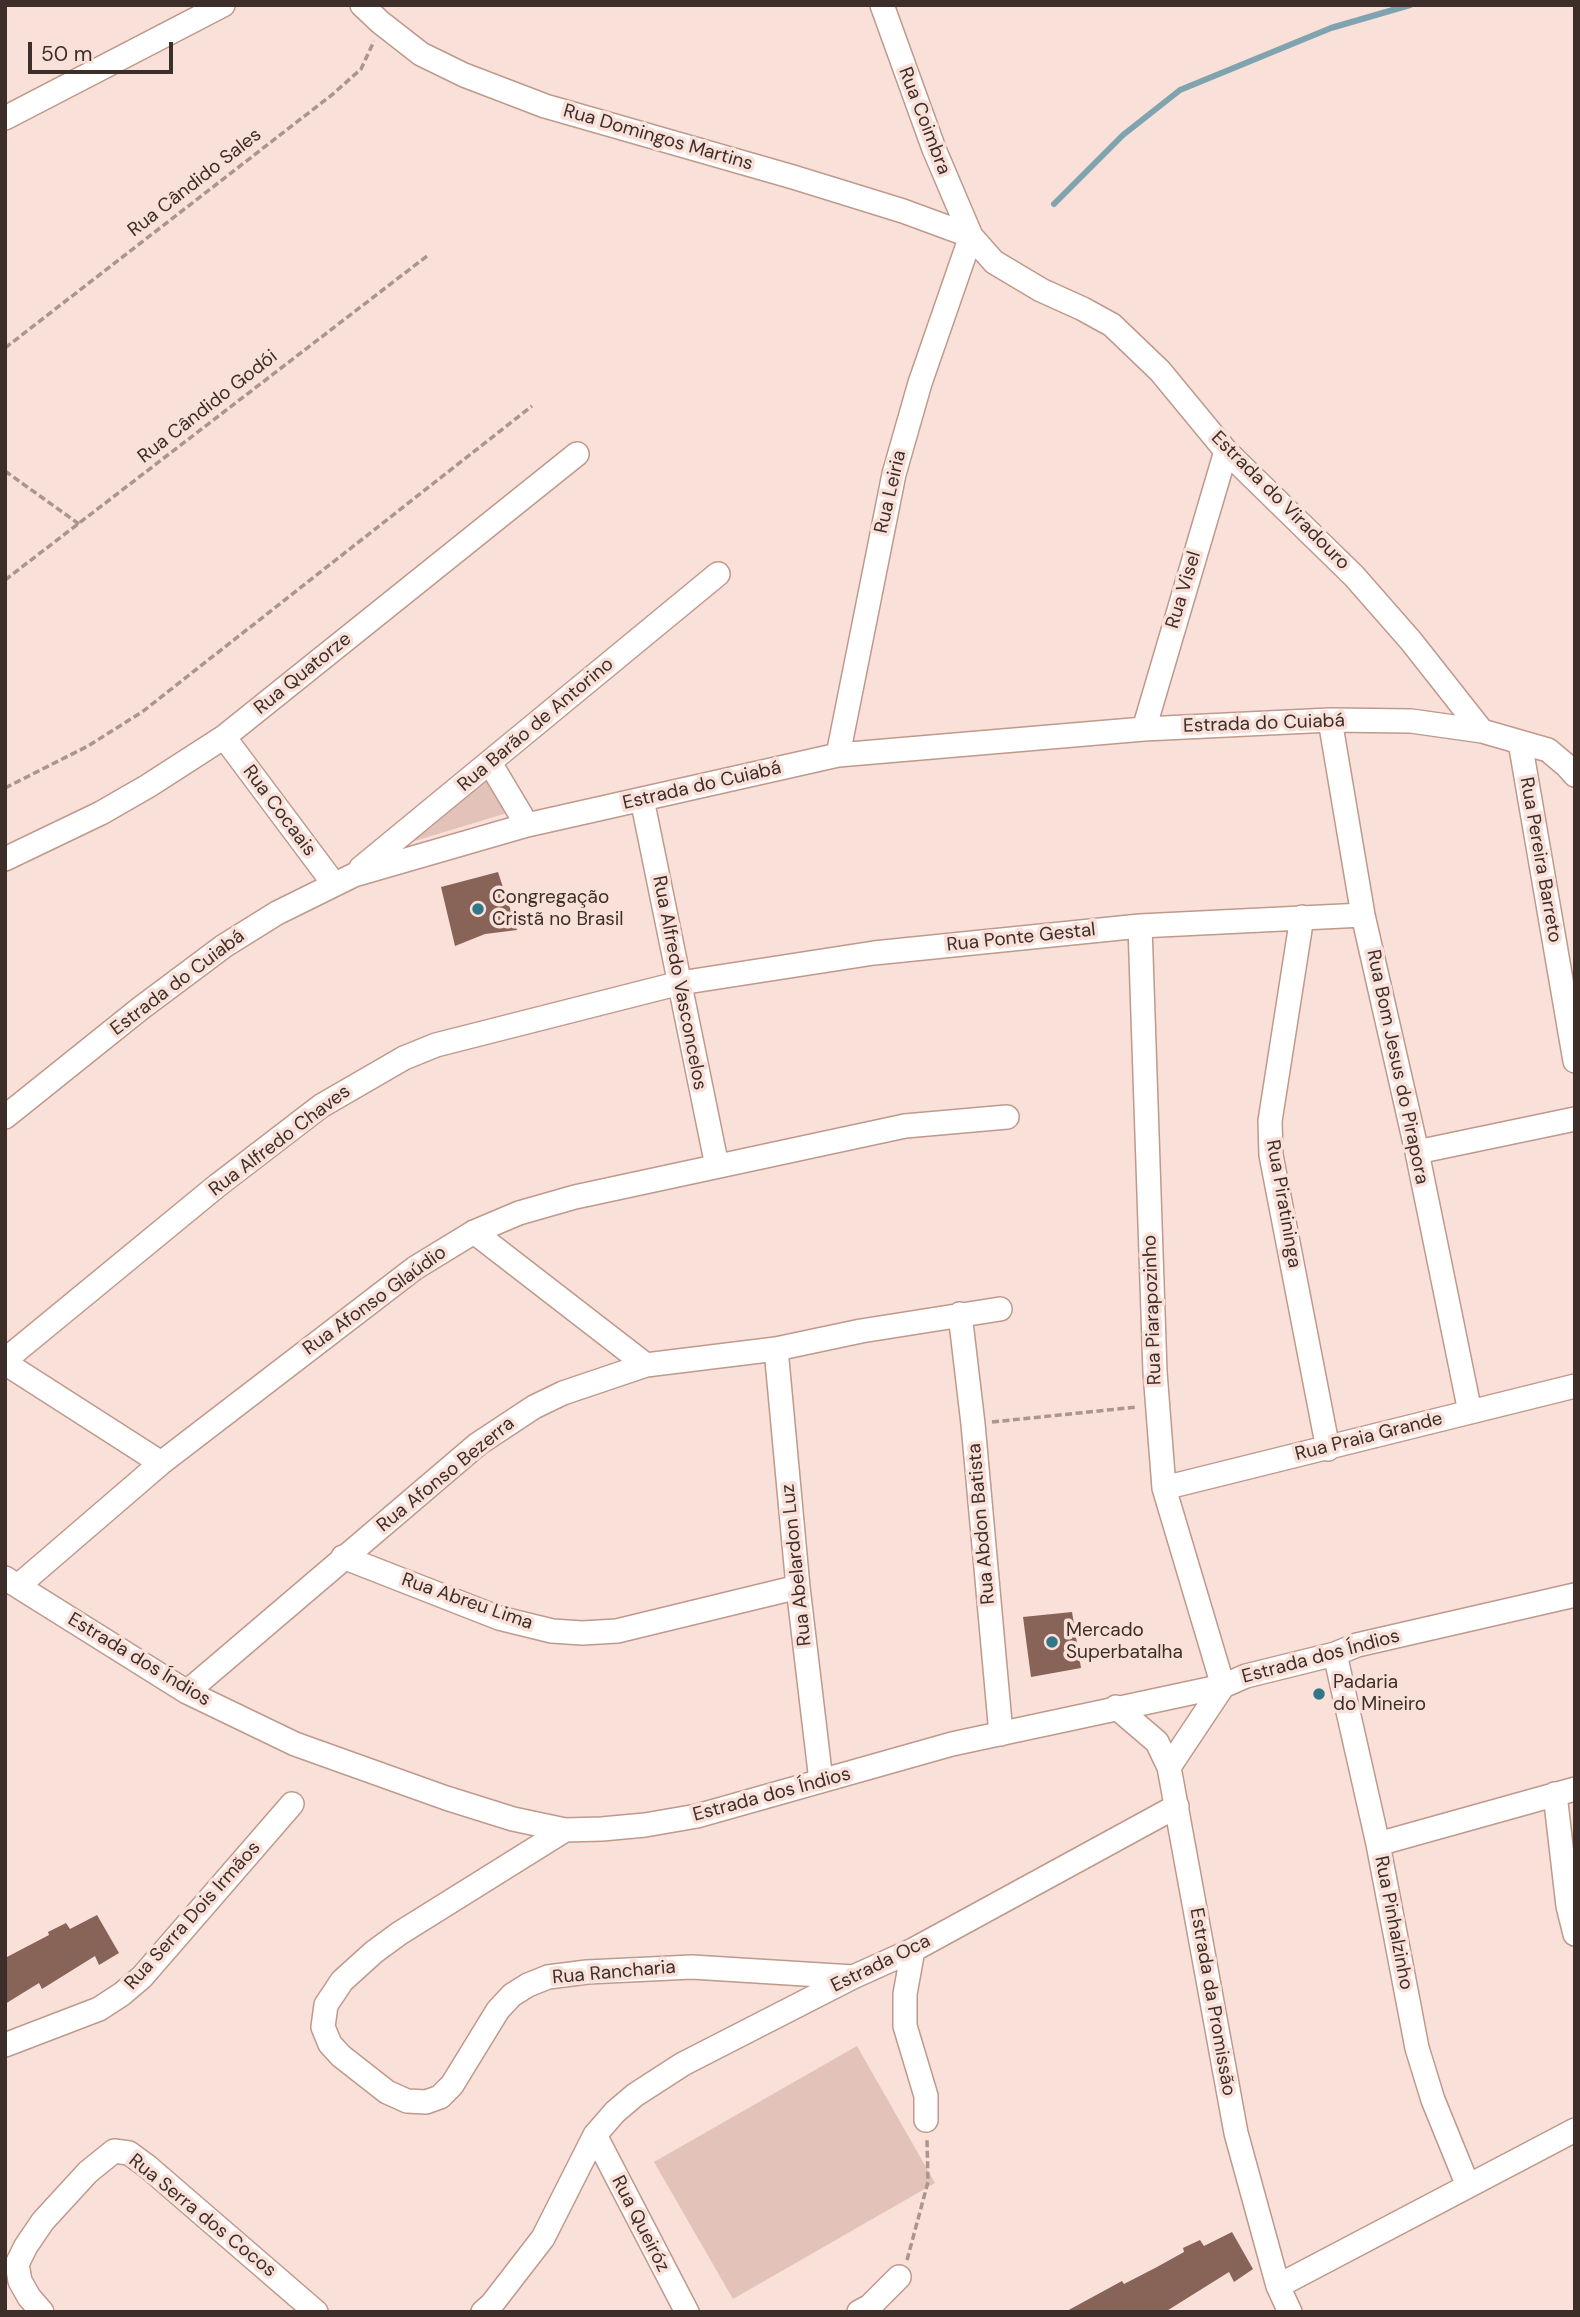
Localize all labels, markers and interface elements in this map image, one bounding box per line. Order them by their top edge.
scale bar [32,28,177,72]
text: 50 m [41,40,92,68]
street label: Rua Coimbra [893,64,955,178]
street label: Rua Domingos Martins [561,100,755,176]
street label: Rua Cândido Sales [124,124,266,242]
street label: Rua Cândido Godói [134,346,282,468]
street label: Estrada do Viradouro [1206,427,1354,575]
street label: Rua Leiria [870,448,912,536]
street label: Rua Visel [1161,549,1207,631]
street label: Rua Quatorze [250,628,356,720]
street label: Rua Barão de Antorino [453,653,619,797]
street label: Estrada do Cuiabá [1183,710,1345,738]
street label: Estrada do Cuiabá [621,757,783,815]
street label: Rua Cocaais [237,761,321,861]
street label: Rua Pereira Barreto [1514,775,1566,945]
street label: Rua Alfredo Vasconcelos [647,874,711,1092]
place label: Congregação Cristã no Brasil [492,887,624,931]
marker: Congregação Cristã no Brasil [470,901,486,917]
street label: Rua Ponte Gestal [945,919,1097,957]
street label: Estrada do Cuiabá [107,925,249,1041]
street label: Rua Bom Jesus do Pirapora [1361,948,1433,1186]
street label: Rua Alfredo Chaves [205,1080,355,1202]
street label: Rua Piratininga [1261,1138,1305,1270]
street label: Rua Piarapozinho [1139,1234,1167,1386]
street label: Rua Afonso Glaúdio [299,1241,451,1361]
street label: Rua Praia Grande [1293,1408,1445,1466]
street label: Rua Afonso Bezerra [373,1413,519,1537]
street label: Rua Abdon Batista [964,1442,1000,1606]
street label: Rua Abelardon Luz [777,1483,817,1647]
street label: Rua Abreu Lima [398,1569,536,1635]
street label: Estrada dos Índios [64,1608,214,1712]
place label: Mercado Superbatalha [1066,1620,1183,1664]
street label: Estrada dos Índios [1240,1625,1402,1689]
marker: Mercado Superbatalha [1044,1634,1060,1650]
place label: Padaria do Mineiro [1333,1672,1426,1716]
marker: Padaria do Mineiro [1311,1686,1327,1702]
street label: Estrada dos Índios [691,1763,853,1827]
street label: Rua Serra Dois Irmãos [120,1837,266,1995]
street label: Rua Pinhalzinho [1369,1854,1417,1992]
street label: Estrada da Promissão [1184,1906,1240,2098]
street label: Estrada Oca [828,1930,934,1998]
street label: Rua Rancharia [551,1956,677,1990]
street label: Rua Serra dos Cocos [124,2150,280,2282]
street label: Rua Queiróz [606,2172,674,2276]

